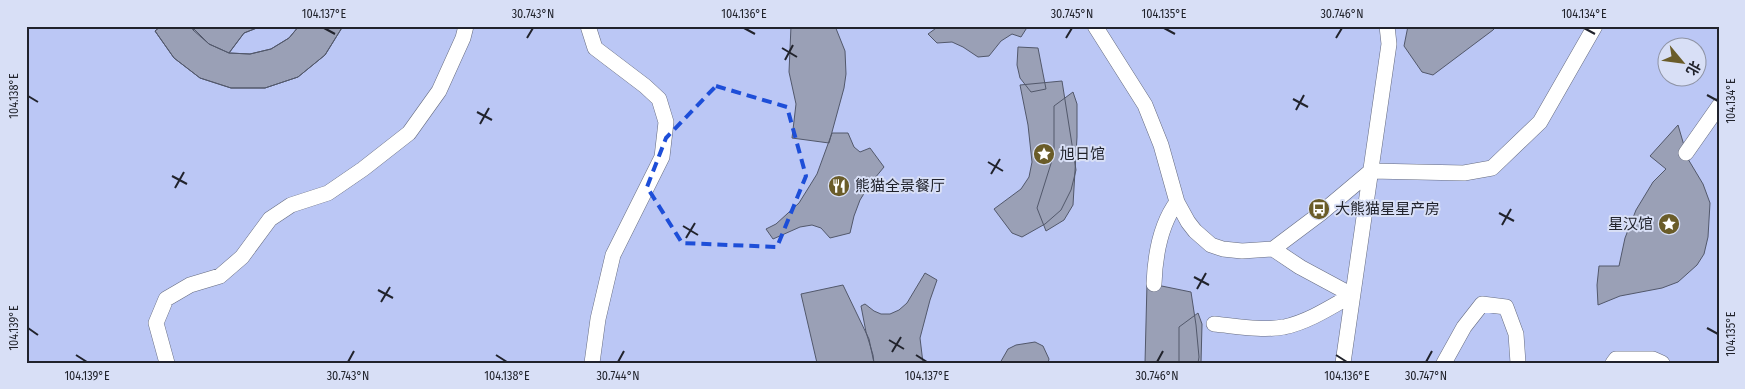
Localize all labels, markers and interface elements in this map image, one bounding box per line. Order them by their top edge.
text: 104.137°E [302,7,347,21]
text: 30.743°N [512,7,554,21]
text: 104.136°E [721,7,767,21]
text: 30.745°N [1051,7,1093,21]
text: 104.135°E [1142,7,1187,21]
text: 30.746°N [1320,7,1364,21]
text: 104.134°E [1561,7,1607,21]
north arrow [1658,38,1708,88]
text: 北 [1682,58,1704,78]
text: 104.138°E [7,73,21,119]
text: 104.134°E [1724,78,1738,124]
place icon: 旭日馆 [1032,142,1056,166]
place label: 旭日馆 [1060,145,1105,163]
restaurant icon: 熊猫全景餐厅 [827,174,851,198]
place label: 熊猫全景餐厅 [855,177,945,195]
bus stop icon: 大熊猫星星产房 [1307,197,1331,221]
place label: 大熊猫星星产房 [1335,200,1440,218]
place icon: 星汉馆 [1657,212,1681,236]
place label: 星汉馆 [1608,215,1653,233]
text: 104.139°E [7,305,21,351]
text: 104.135°E [1724,311,1738,356]
text: 104.139°E [64,369,110,383]
text: 30.743°N [327,369,369,383]
text: 104.138°E [484,369,530,383]
text: 30.744°N [596,369,640,383]
text: 104.137°E [905,369,950,383]
text: 30.746°N [1135,369,1179,383]
text: 104.136°E [1324,369,1370,383]
text: 30.747°N [1405,369,1447,383]

